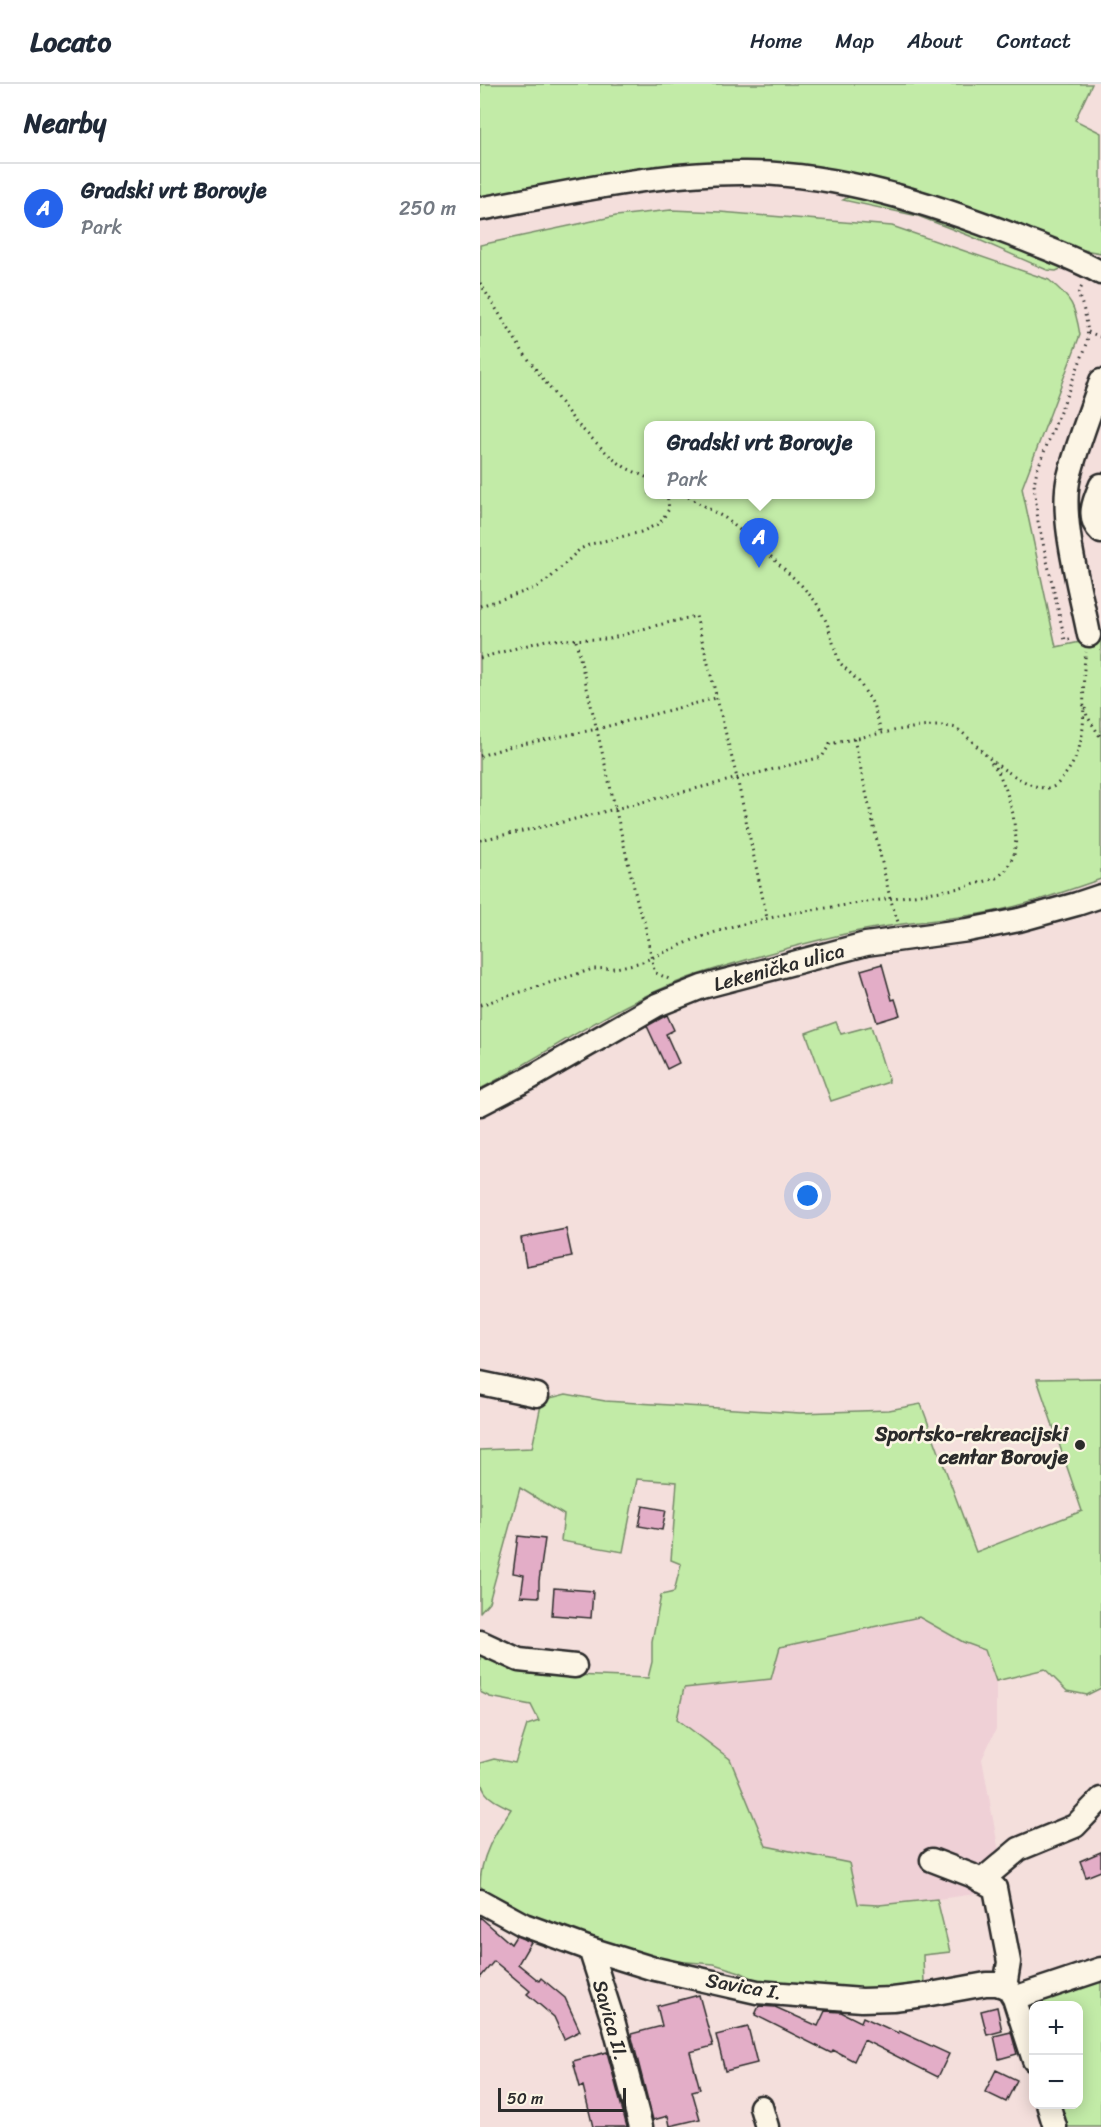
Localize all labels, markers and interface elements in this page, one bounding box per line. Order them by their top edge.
text: Locato [30,17,111,66]
text: Home [750,22,802,60]
text: Map [835,22,874,60]
text: About [907,22,964,60]
text: Contact [997,22,1071,60]
text: Nearby [24,100,106,146]
text: Gradski vrt Borovje [81,171,267,210]
text: A [37,191,50,226]
text: 250 m [399,191,456,226]
text: Park [81,210,122,245]
popup [644,421,875,499]
text: Gradski vrt Borovje [667,423,852,462]
text: Park [667,462,708,497]
pin: A [740,518,778,568]
street label: Lekenička ulica [710,933,849,1002]
your location [793,1181,822,1210]
place label: Sportsko-rekreacijski centar Borovje [874,1417,1069,1475]
marker: Sportsko-rekreacijski centar Borovje [1073,1438,1087,1452]
street label: Savica I. [703,1963,785,2010]
street label: Savica II. [582,1976,639,2065]
map controls [1029,2001,1083,2109]
button: + [1029,2001,1083,2055]
button: − [1029,2055,1083,2109]
text: 50 m [507,2084,543,2113]
scale bar [498,2085,626,2112]

